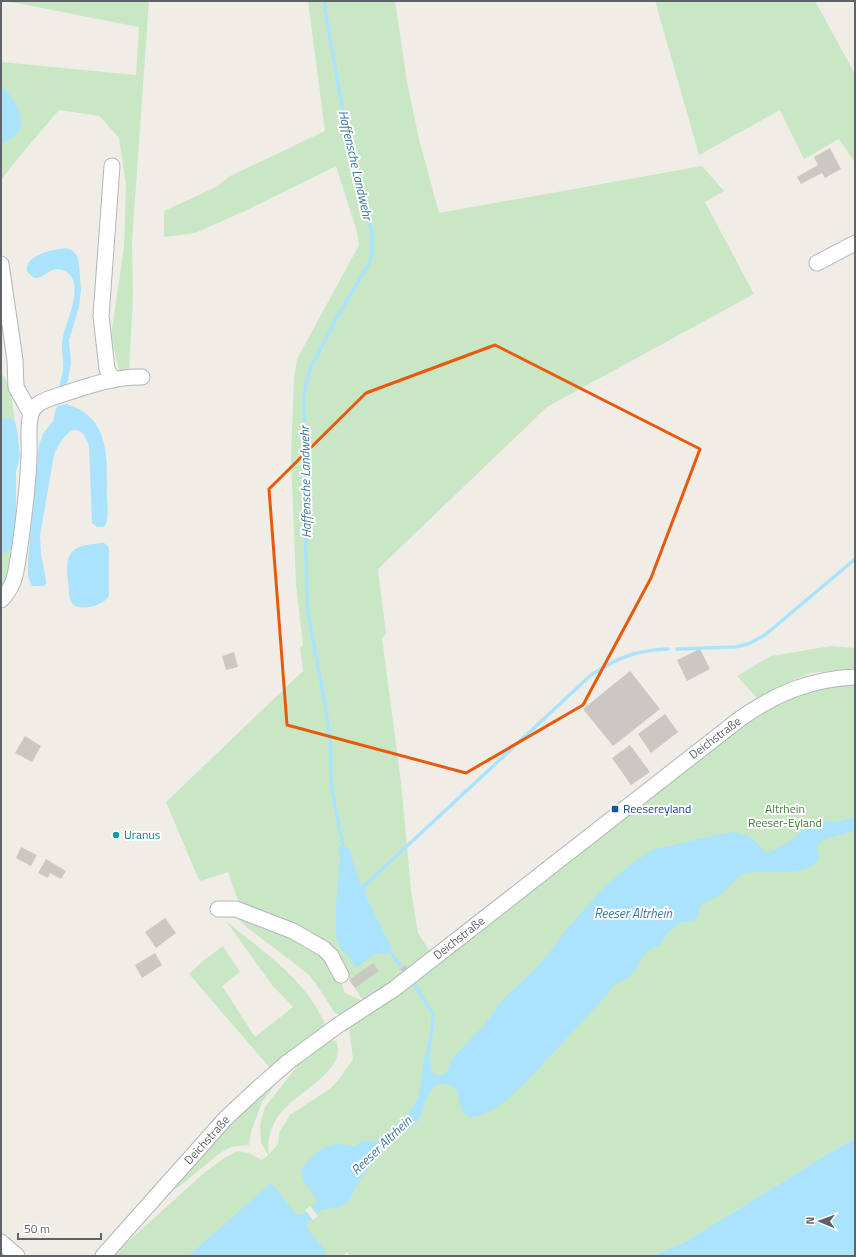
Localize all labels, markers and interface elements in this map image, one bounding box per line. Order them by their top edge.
water label: Haffensche Landwehr [334,108,379,224]
water label: Haffensche Landwehr [294,424,316,538]
street label: Deichstraße [685,712,745,764]
place label: Reesereyland [623,799,691,818]
park label: Altrhein Reeser-Eyland [748,799,822,832]
marker: Reesereyland [610,804,620,814]
place label: Uranus [124,825,161,844]
marker: Uranus [111,830,121,840]
water label: Reeser Altrhein [594,903,672,923]
street label: Deichstraße [429,911,489,964]
water label: Reeser Altrhein [346,1110,416,1179]
street label: Deichstraße [179,1111,234,1169]
north arrow [800,1201,840,1241]
scale bar [18,1215,101,1241]
text: N [802,1217,818,1225]
text: 50 m [24,1219,50,1238]

